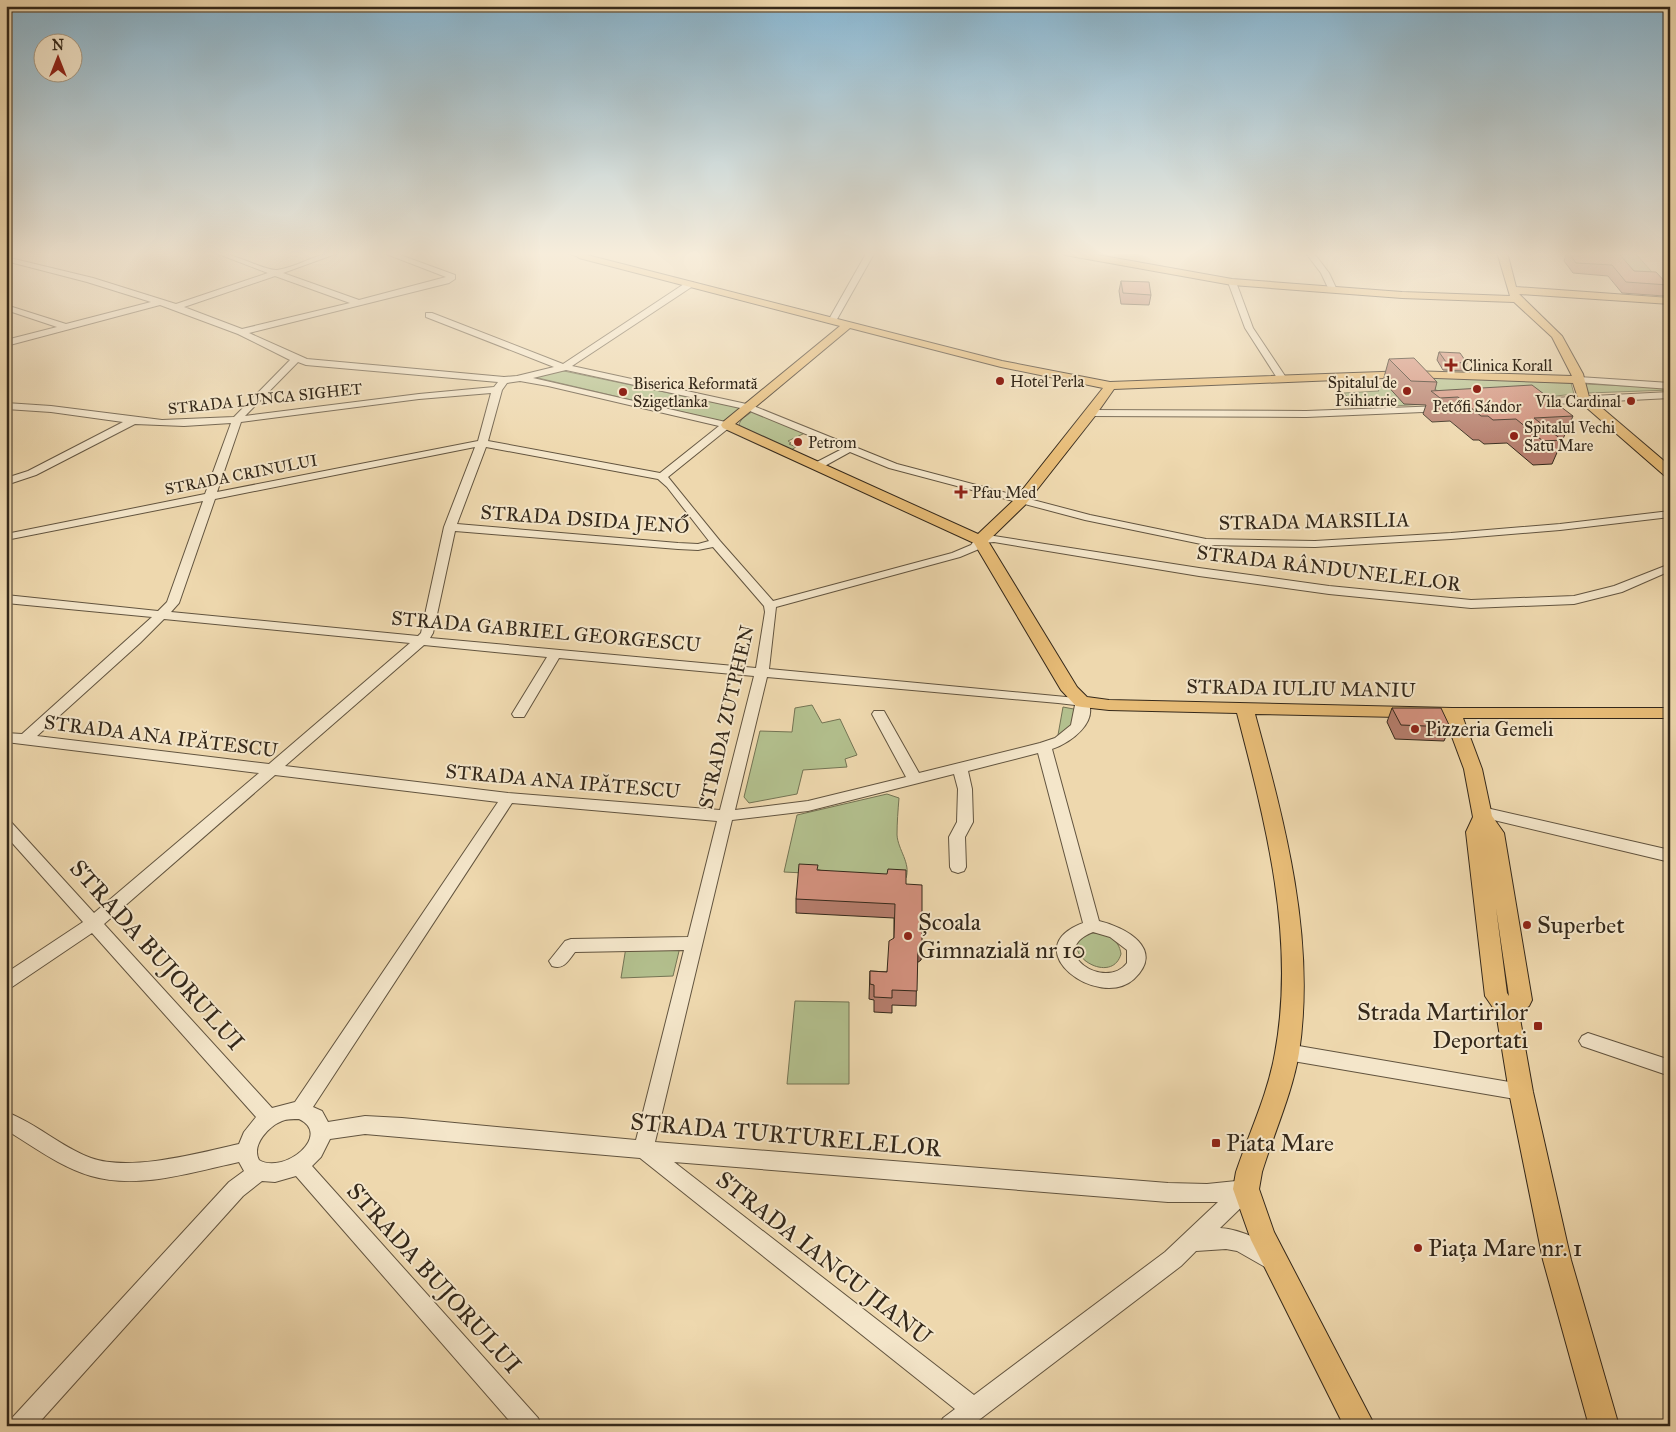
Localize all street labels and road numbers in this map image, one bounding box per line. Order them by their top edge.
street label: STRADA LUNCA SIGHET [167,379,363,418]
street label: STRADA CRINULUI [163,450,319,499]
street label: STRADA DSIDA JENŐ [480,498,690,539]
street label: STRADA MARSILIA [1218,507,1410,535]
street label: STRADA RÂNDUNELELOR [1195,539,1464,596]
street label: STRADA GABRIEL GEORGESCU [390,606,702,657]
street label: STRADA ZUTPHEN [693,623,759,811]
street label: STRADA IULIU MANIU [1186,674,1416,702]
street label: STRADA ANA IPĂTESCU [43,710,280,762]
street label: STRADA ANA IPĂTESCU [445,759,682,803]
street label: STRADA BUJORULUI [63,853,251,1057]
street label: STRADA TURTURELELOR [629,1106,944,1164]
street label: STRADA IANCU JIANU [710,1164,938,1352]
street label: STRADA BUJORULUI [340,1176,528,1380]

